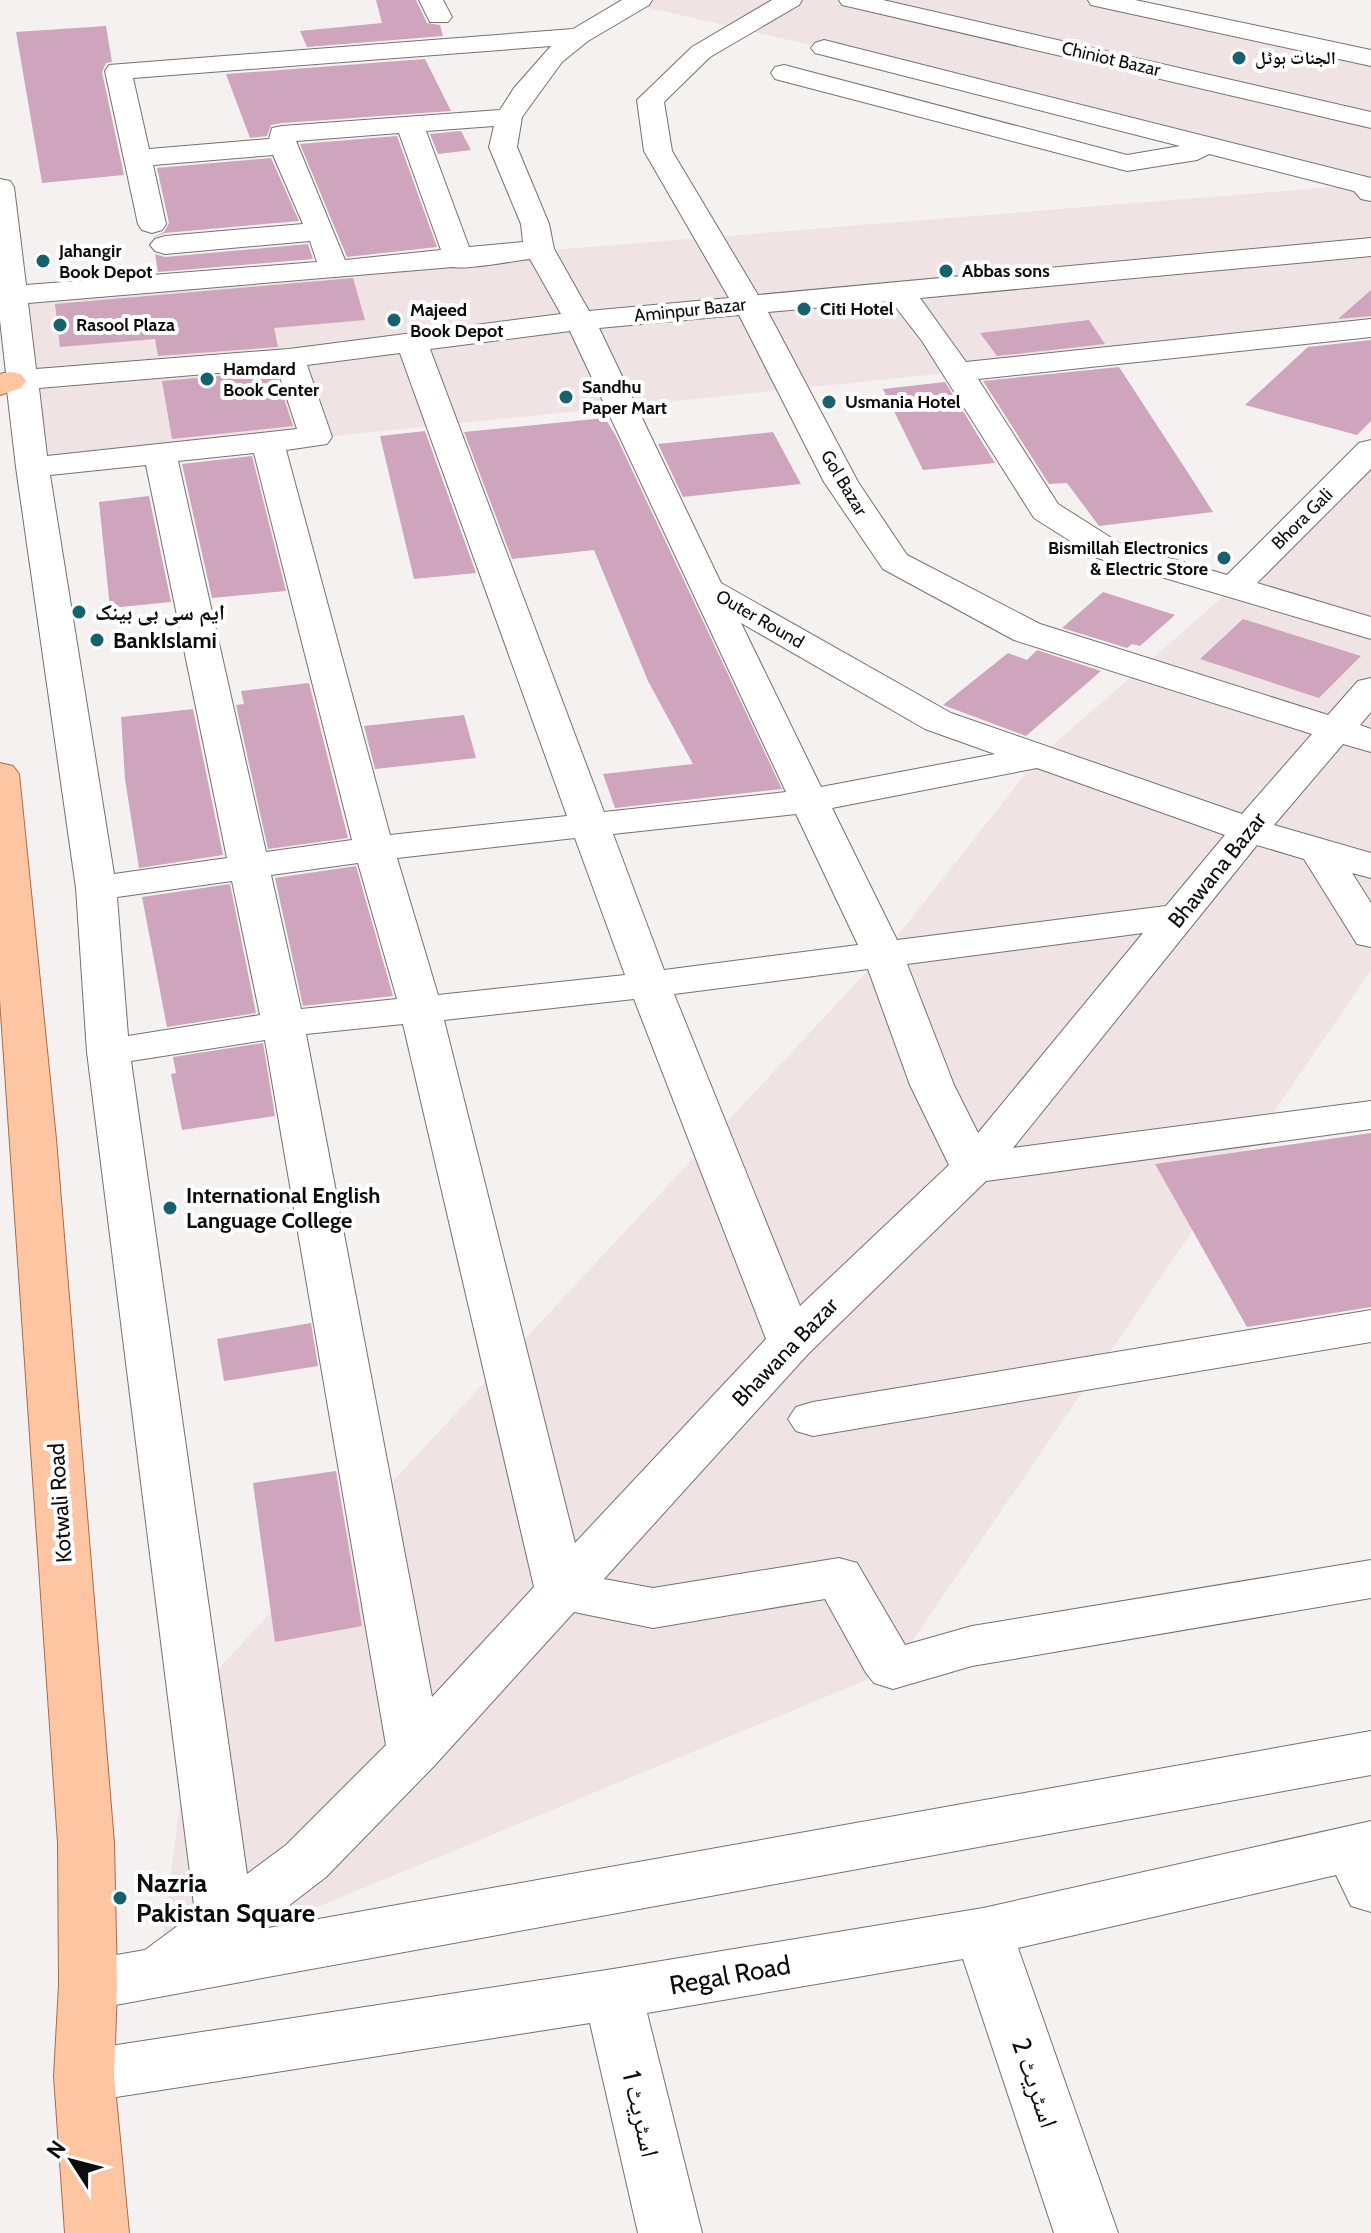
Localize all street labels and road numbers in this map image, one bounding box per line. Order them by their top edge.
street label: Chiniot Bazar [1060,37,1163,81]
street label: Aminpur Bazar [633,293,747,327]
street label: Gol Bazar [816,446,872,520]
street label: Bhora Gali [1267,484,1337,554]
street label: Outer Round [712,585,808,653]
street label: Bhawana Bazar [1162,807,1272,933]
street label: Bhawana Bazar [726,1292,844,1412]
street label: Kotwali Road [42,1442,78,1564]
street label: Regal Road [667,1949,793,2001]
street label: اسٹریٹ 2 [1005,2034,1065,2132]
street label: اسٹریٹ 1 [616,2068,666,2160]

